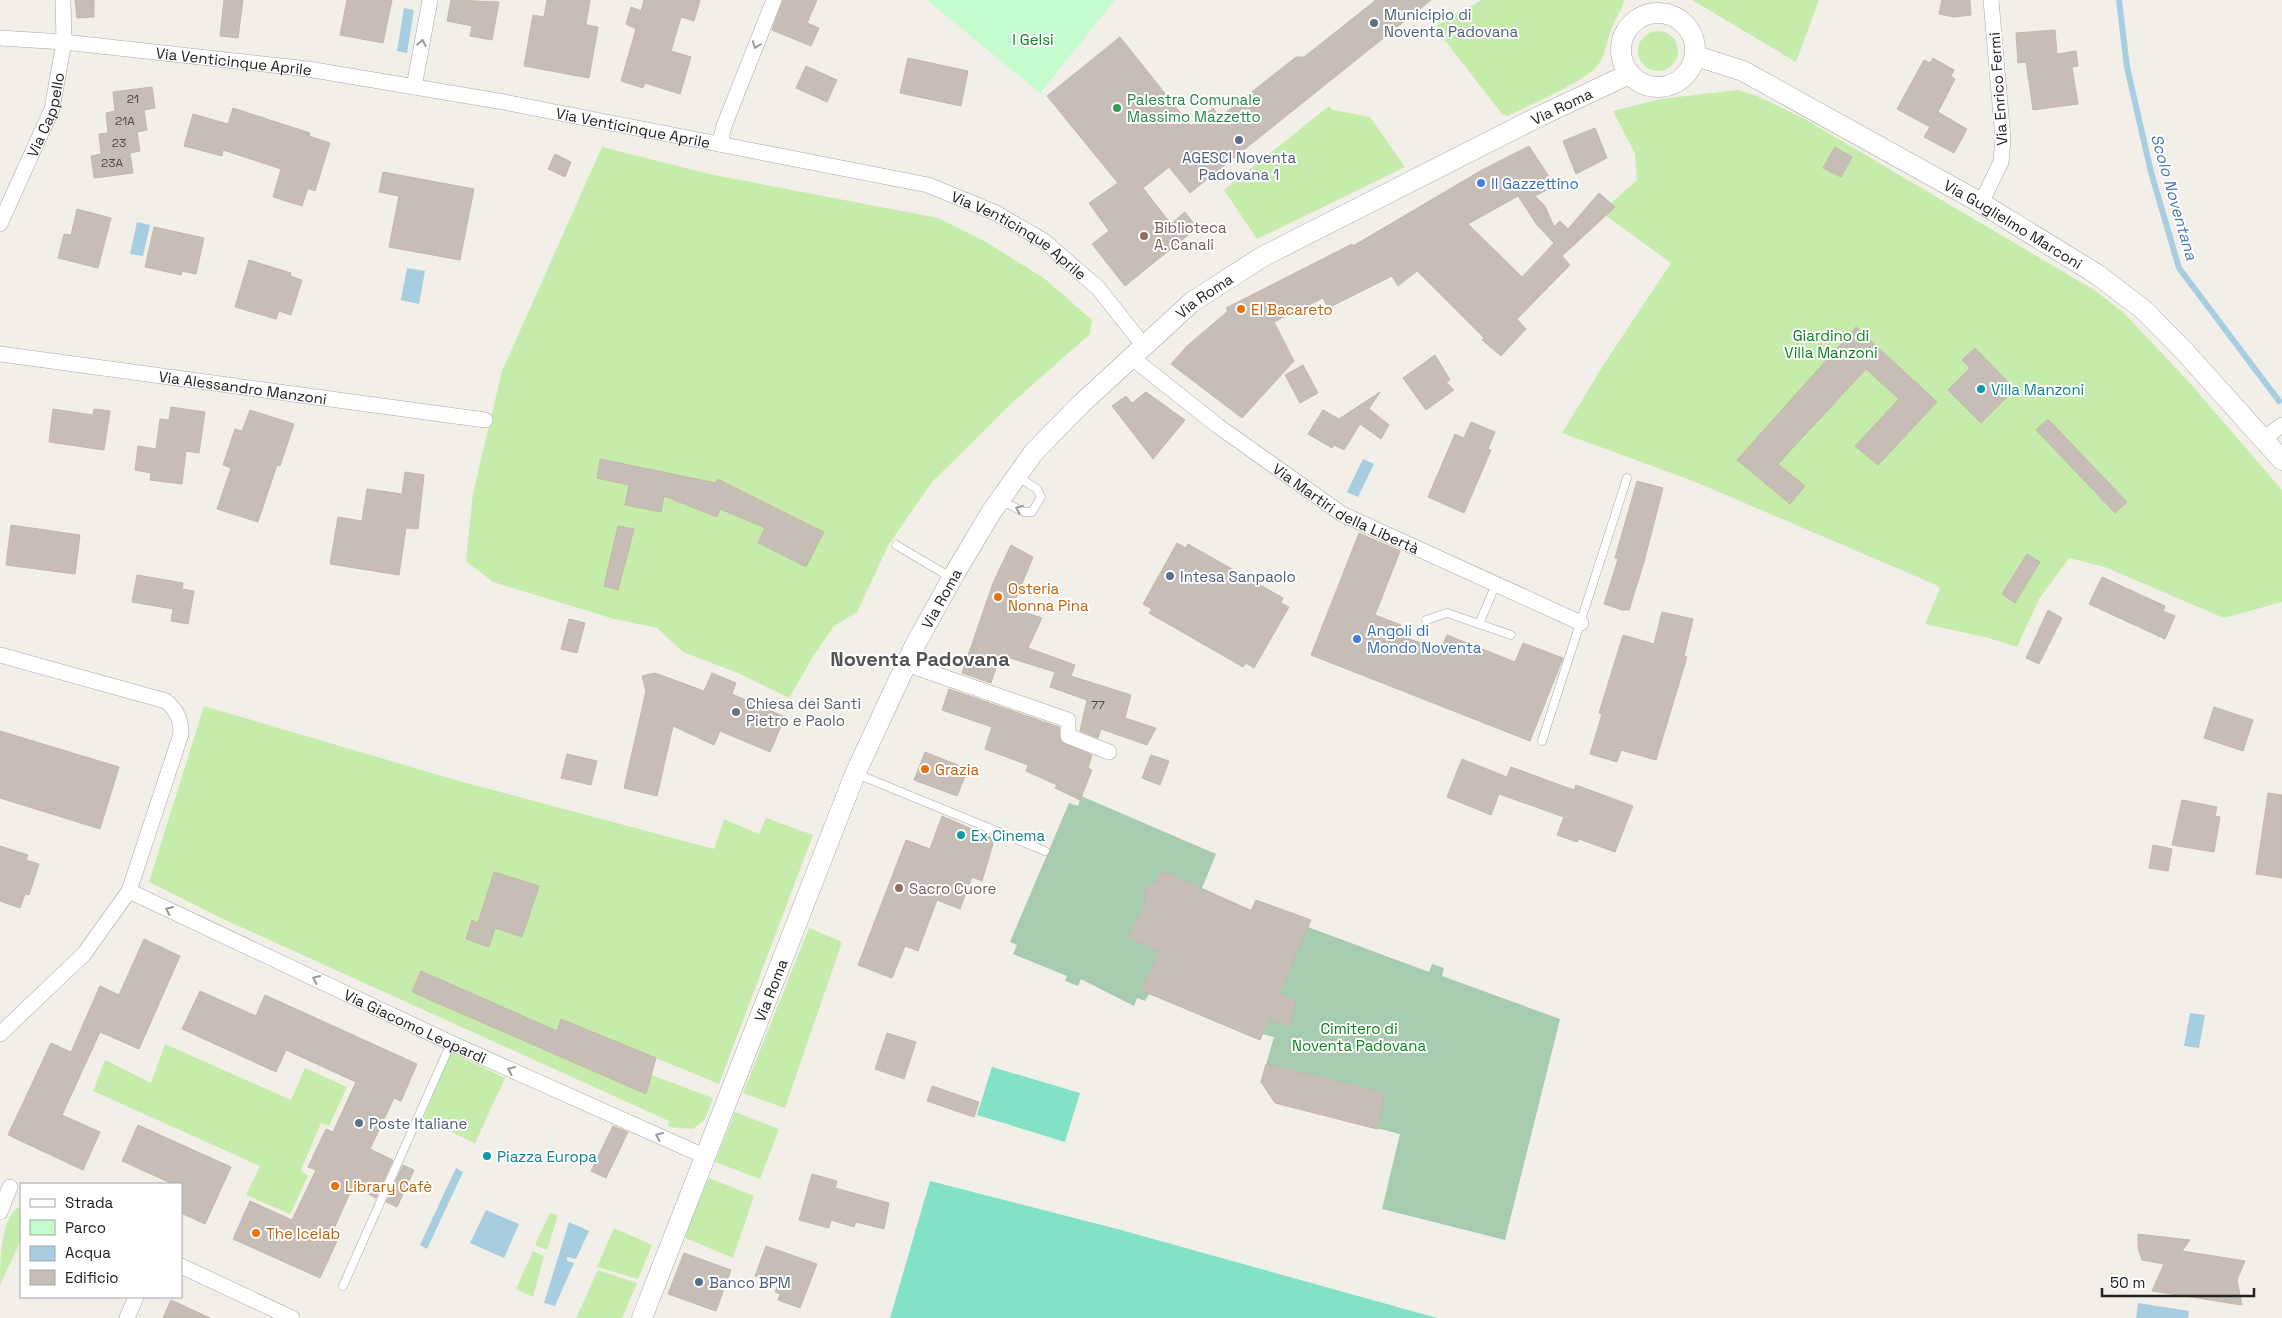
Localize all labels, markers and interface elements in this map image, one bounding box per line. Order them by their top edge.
place label: Municipio di Noventa Padovana [1384,5,1518,41]
marker: Municipio di Noventa Padovana [1368,17,1380,29]
park label: I Gelsi [1012,30,1054,49]
street label: Via Enrico Fermi [1985,32,2011,146]
one-way arrow [416,39,426,48]
one-way arrow [752,41,762,49]
street label: Via Venticinque Aprile [155,43,313,79]
street label: Via Cappello [22,71,68,160]
street label: Via Roma [1527,83,1596,129]
place label: Palestra Comunale Massimo Mazzetto [1127,90,1261,126]
house number: 21 [127,91,139,107]
marker: Palestra Comunale Massimo Mazzetto [1111,102,1123,114]
street label: Via Venticinque Aprile [554,103,712,152]
house number: 21A [115,113,135,129]
water label: Scolo Noventana [2146,132,2202,263]
marker: AGESCI Noventa Padovana 1 [1233,134,1245,146]
house number: 23 [112,135,126,151]
place label: AGESCI Noventa Padovana 1 [1182,148,1296,184]
house number: 23A [101,155,123,171]
place label: Il Gazzettino [1491,174,1579,193]
street label: Via Guglielmo Marconi [1941,175,2086,273]
marker: Il Gazzettino [1475,177,1487,189]
street label: Via Venticinque Aprile [949,186,1091,284]
place label: Biblioteca A. Canali [1154,218,1227,254]
marker: Biblioteca A. Canali [1138,230,1150,242]
street label: Via Roma [1171,269,1237,322]
place label: El Bacareto [1251,300,1333,319]
marker: El Bacareto [1235,303,1247,315]
park label: Giardino di Villa Manzoni [1784,326,1878,362]
street label: Via Alessandro Manzoni [157,366,328,408]
place label: Villa Manzoni [1991,380,2084,399]
marker: Villa Manzoni [1975,383,1987,395]
street label: Via Martiri della Libertà [1269,459,1423,558]
one-way arrow [1015,505,1024,515]
street label: Via Roma [917,565,965,632]
place label: Intesa Sanpaolo [1180,567,1296,586]
marker: Intesa Sanpaolo [1164,570,1176,582]
place label: Osteria Nonna Pina [1008,579,1089,615]
marker: Osteria Nonna Pina [992,591,1004,603]
place label: Angoli di Mondo Noventa [1367,621,1482,657]
marker: Angoli di Mondo Noventa [1351,633,1363,645]
district label: Noventa Padovana [830,646,1010,672]
place label: Chiesa dei Santi Pietro e Paolo [746,694,861,730]
house number: 77 [1091,697,1105,713]
marker: Chiesa dei Santi Pietro e Paolo [730,706,742,718]
place label: Grazia [935,760,979,779]
marker: Grazia [919,763,931,775]
place label: Ex Cinema [971,826,1045,845]
marker: Ex Cinema [955,829,967,841]
place label: Sacro Cuore [909,879,997,898]
marker: Sacro Cuore [893,882,905,894]
one-way arrow [165,906,174,916]
street label: Via Roma [749,956,791,1024]
one-way arrow [312,975,321,985]
street label: Via Giacomo Leopardi [341,984,490,1067]
park label: Cimitero di Noventa Padovana [1292,1019,1426,1055]
one-way arrow [507,1065,516,1076]
place label: Poste Italiane [369,1114,467,1133]
marker: Poste Italiane [353,1117,365,1129]
one-way arrow [655,1132,664,1143]
place label: Piazza Europa [497,1147,597,1166]
marker: Piazza Europa [481,1150,493,1162]
place label: Library Cafè [345,1177,432,1196]
marker: Library Cafè [329,1180,341,1192]
legend [20,1183,182,1298]
text: Strada [65,1193,114,1212]
text: Parco [65,1218,106,1237]
place label: The Icelab [266,1224,340,1243]
marker: The Icelab [250,1227,262,1239]
text: Acqua [65,1243,111,1262]
scale bar [2102,1266,2254,1298]
text: Edificio [65,1268,119,1287]
place label: Banco BPM [709,1273,791,1292]
text: 50 m [2110,1273,2145,1292]
marker: Banco BPM [693,1276,705,1288]

